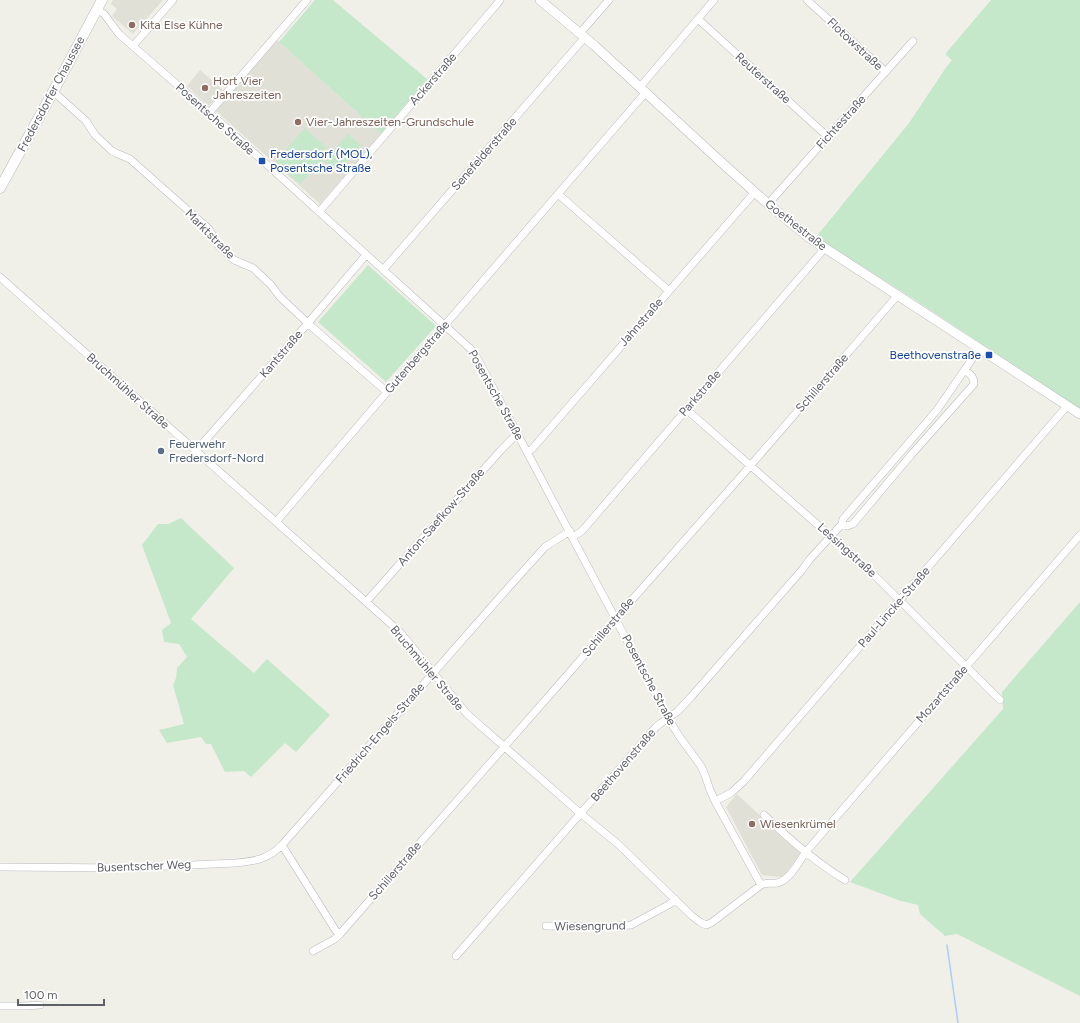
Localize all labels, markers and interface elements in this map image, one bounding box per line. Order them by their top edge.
street label: Flotowstraße [824,15,886,73]
place label: Kita Else Kühne [140,18,223,32]
marker: Kita Else Kühne [127,20,137,30]
street label: Fredersdorfer Chaussee [15,34,88,154]
street label: Ackerstraße [407,50,460,108]
street label: Reuterstraße [732,50,794,107]
place label: Hort Vier Jahreszeiten [213,74,281,102]
street label: Posentsche Straße [173,80,257,158]
marker: Hort Vier Jahreszeiten [200,83,210,93]
street label: Fichtestraße [813,92,869,152]
street label: Senefelderstraße [449,114,520,193]
place label: Vier-Jahreszeiten-Grundschule [306,115,475,129]
marker: Vier-Jahreszeiten-Grundschule [293,117,303,127]
place label: Fredersdorf (MOL), Posentsche Straße [270,147,373,175]
marker: Fredersdorf (MOL), Posentsche Straße [257,156,267,166]
street label: Goethestraße [763,197,830,254]
street label: Marktstraße [182,206,238,262]
street label: Jahnstraße [616,295,666,349]
street label: Gutenbergstraße [382,317,453,396]
street label: Kantstraße [257,327,306,381]
street label: Posentsche Straße [465,347,527,443]
place label: Beethovenstraße [890,348,981,362]
street label: Bruchmühler Straße [84,350,173,432]
marker: Beethovenstraße [984,350,994,360]
street label: Schillerstraße [793,351,851,415]
street label: Parkstraße [676,367,724,419]
place label: Feuerwehr Fredersdorf-Nord [169,437,264,465]
marker: Feuerwehr Fredersdorf-Nord [156,446,166,456]
street label: Anton-Saefkow-Straße [395,465,487,569]
street label: Lessingstraße [815,520,880,580]
street label: Paul-Lincke-Straße [855,564,933,650]
street label: Schillerstraße [579,594,637,659]
street label: Bruchmühler Straße [387,623,467,714]
street label: Posentsche Straße [619,632,679,728]
street label: Mozartstraße [913,662,971,726]
street label: Friedrich-Engels-Straße [333,680,428,786]
street label: Beethovenstraße [588,726,659,804]
place label: Wiesenkrümel [760,817,836,831]
marker: Wiesenkrümel [747,819,757,829]
street label: Schillerstraße [366,839,424,903]
street label: Busentscher Weg [97,857,191,875]
street label: Wiesengrund [554,918,626,934]
scale bar [18,981,104,1007]
text: 100 m [24,988,58,1002]

